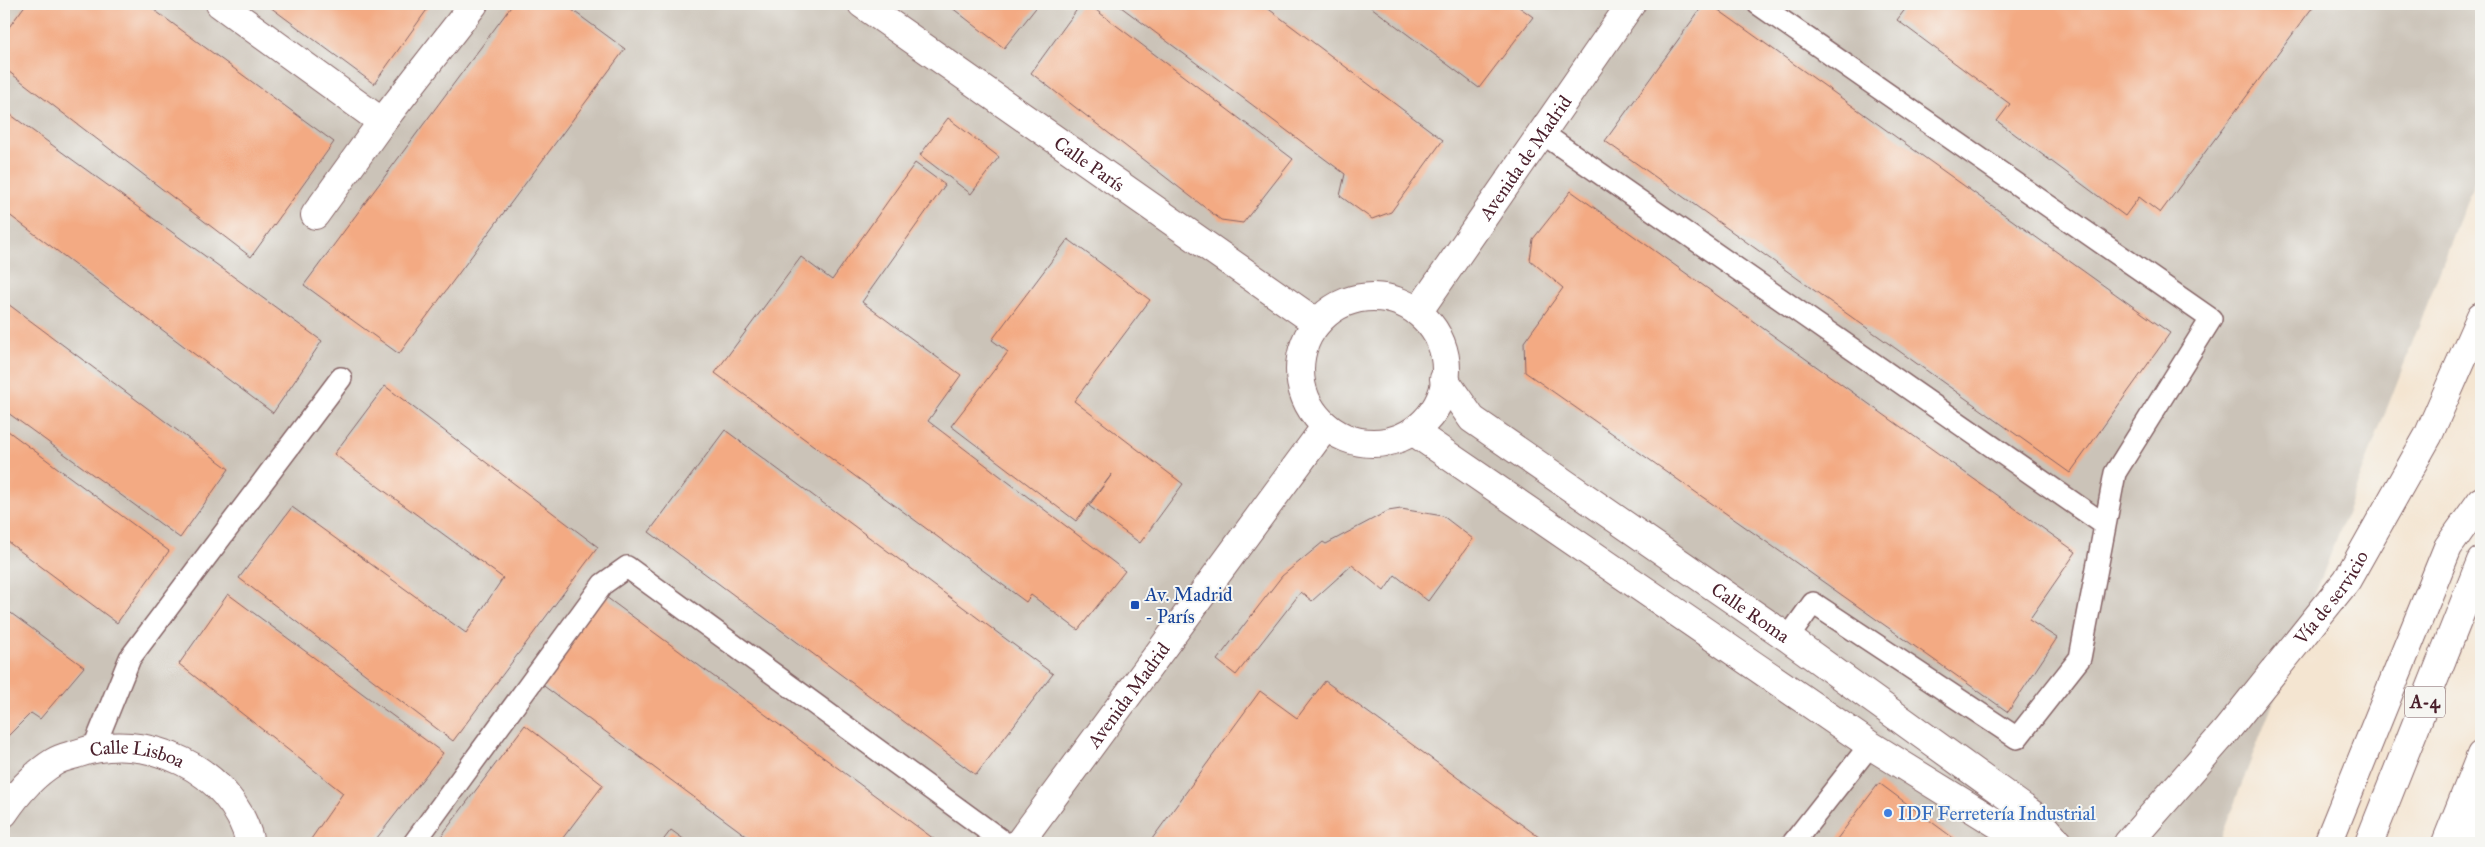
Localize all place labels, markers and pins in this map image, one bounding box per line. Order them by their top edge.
place label: Av. Madrid - París [1144,583,1233,628]
marker: Av. Madrid - París [1129,599,1141,611]
place label: IDF Ferretería Industrial [1898,802,2097,825]
marker: IDF Ferretería Industrial [1882,807,1894,819]

